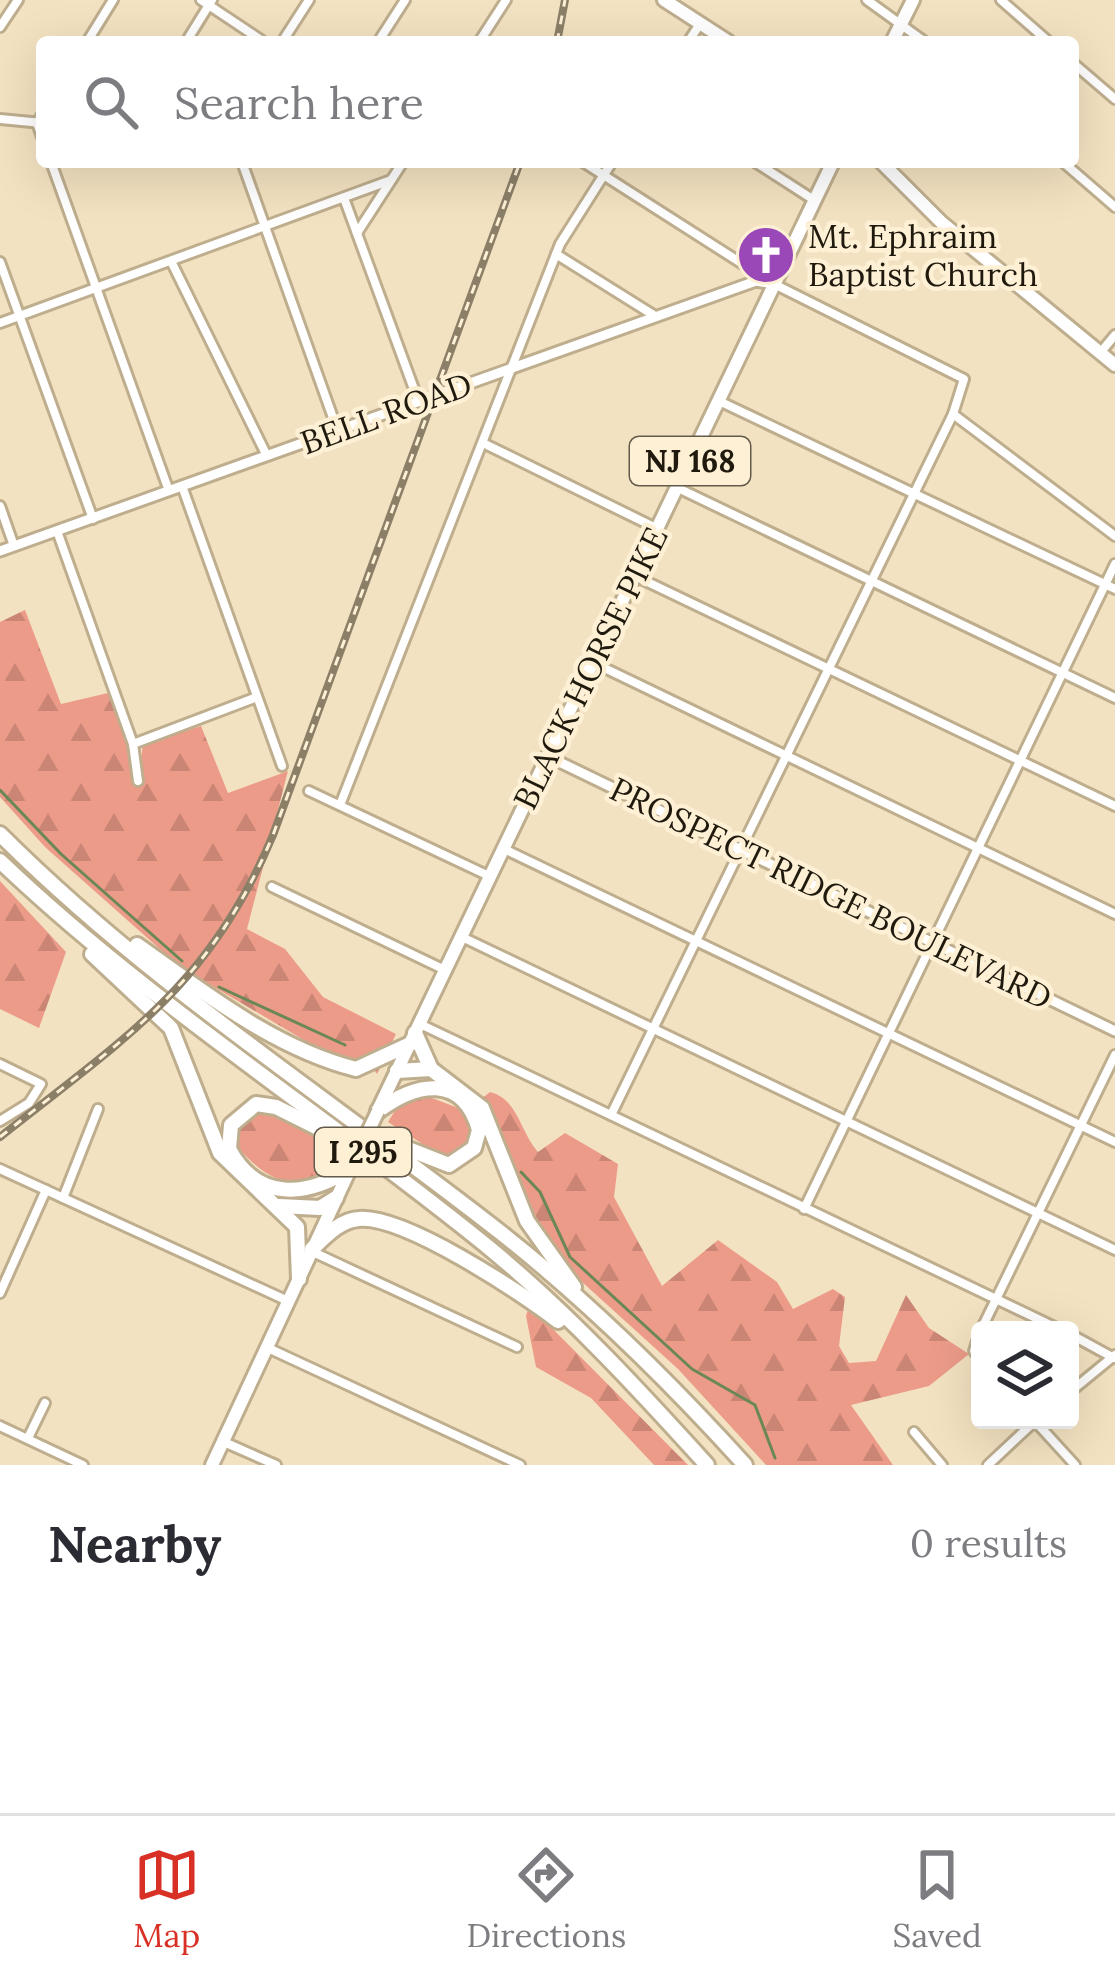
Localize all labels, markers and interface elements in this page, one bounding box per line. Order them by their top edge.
search box [36,36,1079,168]
icon: search [78,69,144,135]
text: Search here [174,74,424,131]
place label: Mt. Ephraim Baptist Church [808,215,1038,295]
church icon: Mt. Ephraim Baptist Church [735,224,797,286]
street label: BELL ROAD [295,363,477,463]
road number: NJ 168 [630,437,750,485]
street label: BLACK HORSE PIKE [503,520,677,816]
street label: PROSPECT RIDGE BOULEVARD [603,768,1059,1018]
road number: I 295 [315,1128,411,1176]
map controls [971,1321,1079,1429]
button: layers [971,1321,1079,1429]
text: Nearby [48,1511,221,1576]
text: 0 results [910,1518,1067,1568]
tab: Map [133,1842,200,1956]
tab: Directions [467,1842,626,1956]
tab: Saved [893,1842,982,1956]

